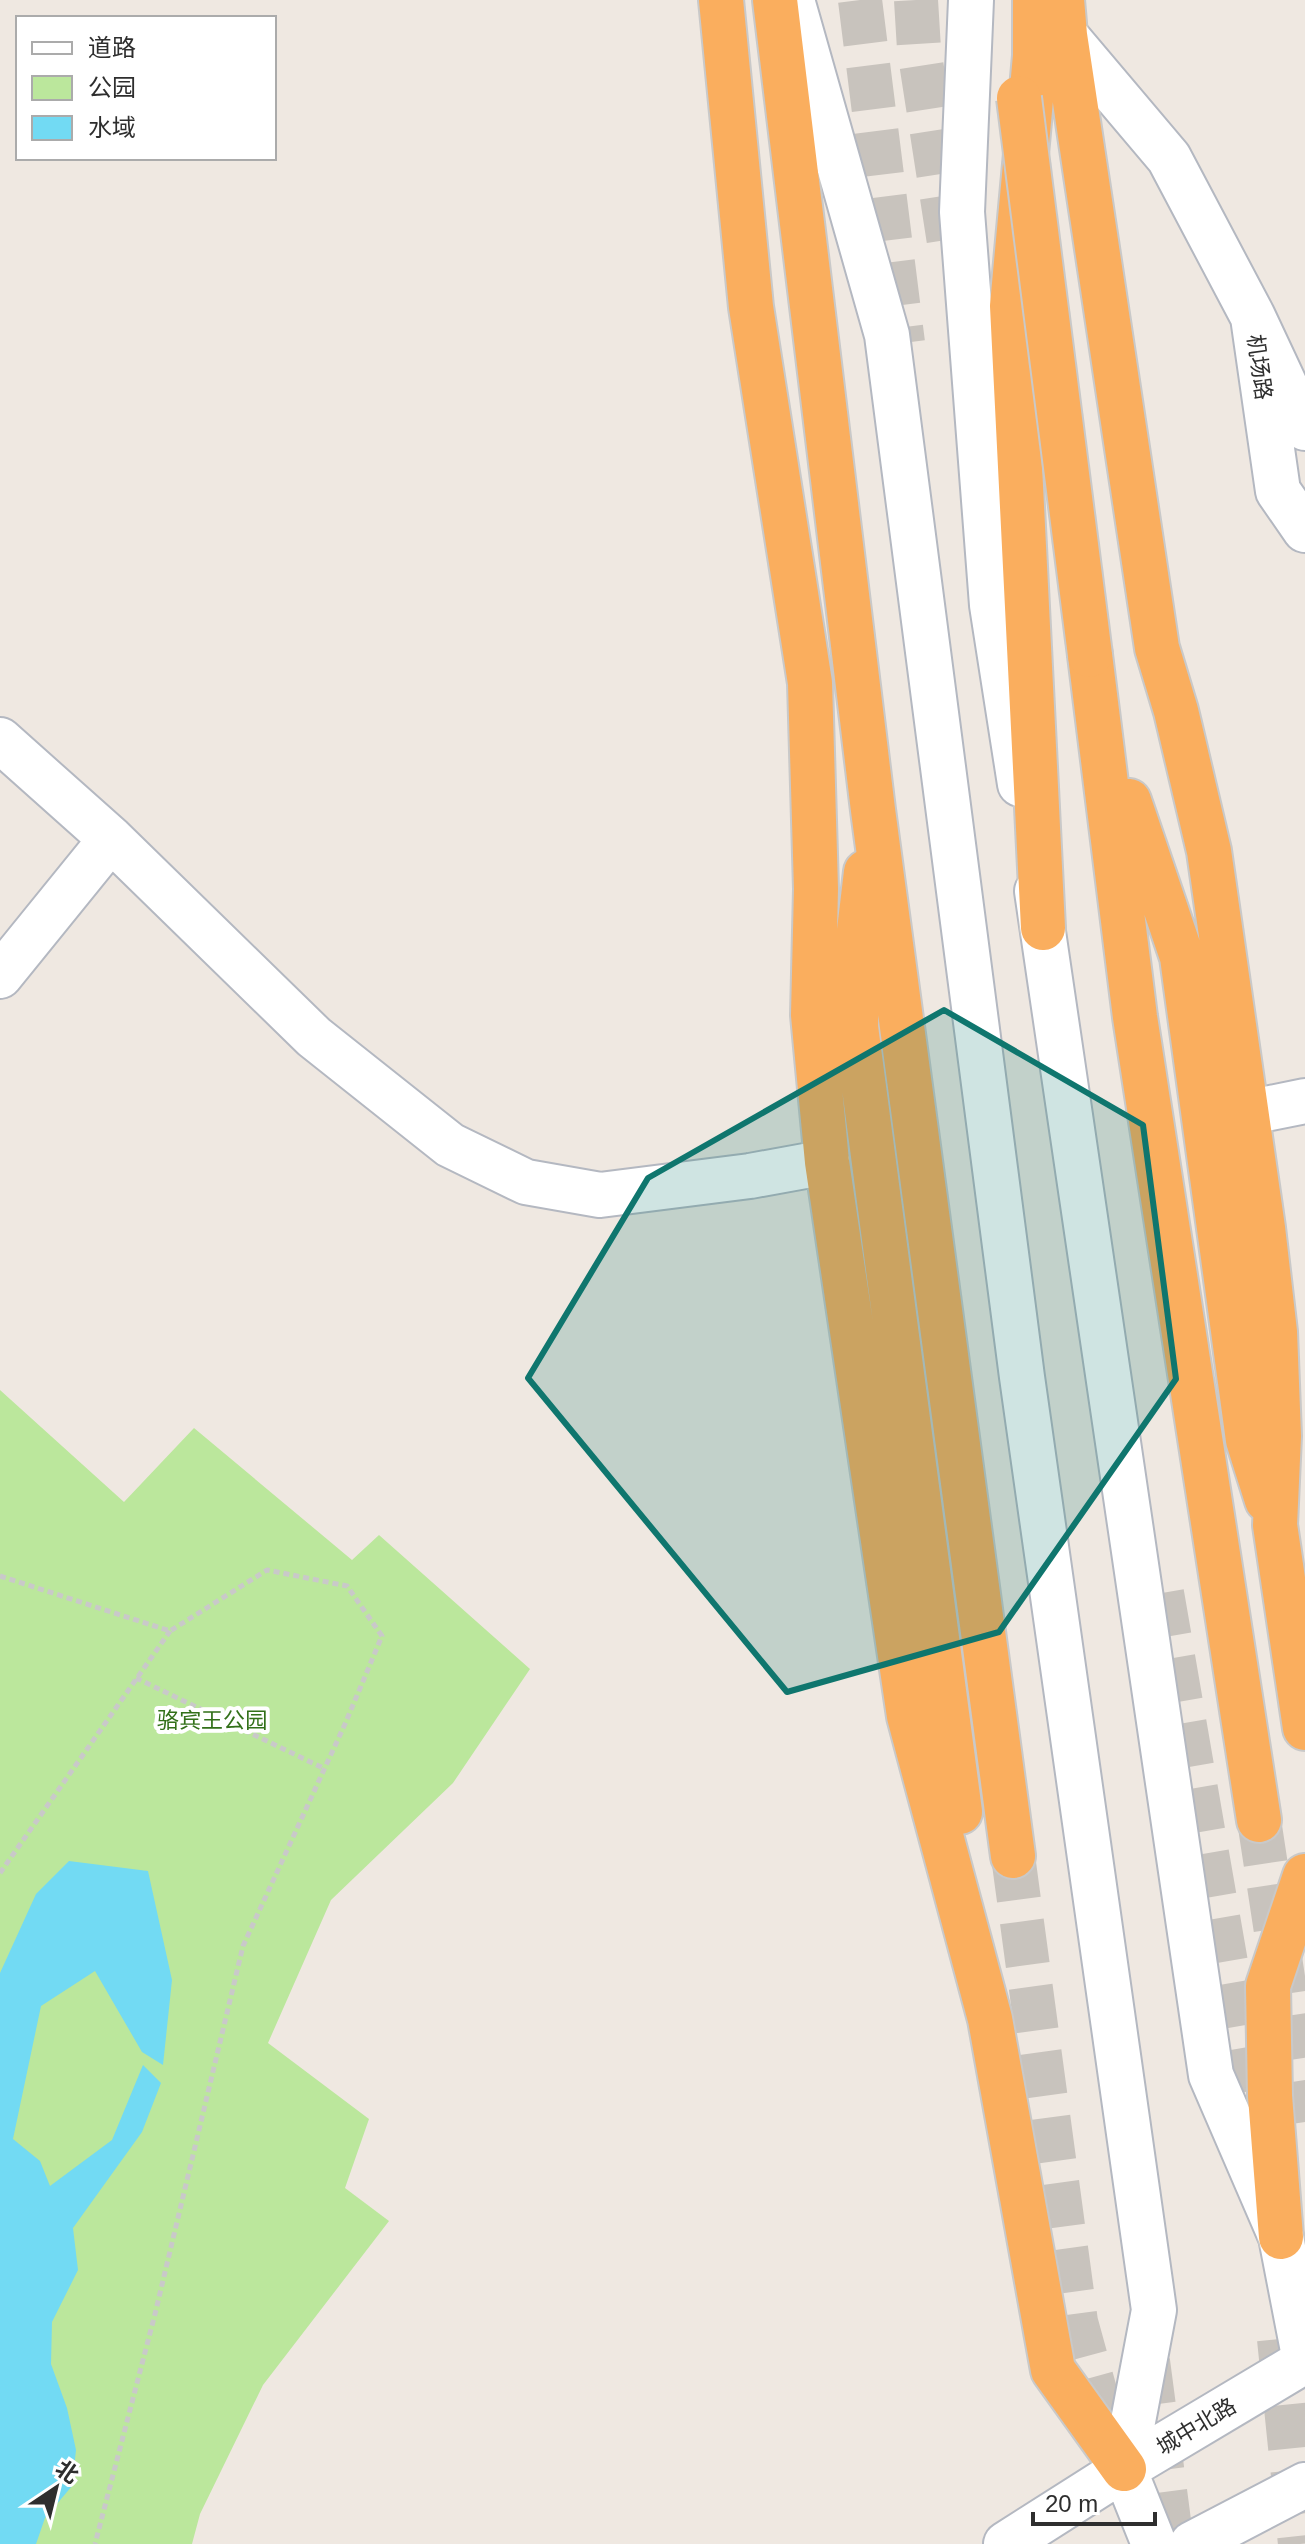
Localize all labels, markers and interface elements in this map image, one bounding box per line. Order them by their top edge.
legend [16,16,276,160]
text: 道路 [88,34,136,61]
text: 公园 [88,74,136,101]
text: 水域 [88,114,136,141]
street label: 机场路 [1243,333,1276,401]
park label: 骆宾王公园 [157,1708,267,1733]
street label: 城中北路 [1152,2393,1240,2460]
north arrow [16,2448,96,2528]
text: 北 [51,2455,83,2489]
scale bar [1033,2476,1155,2526]
text: 20 m [1045,2490,1098,2517]

